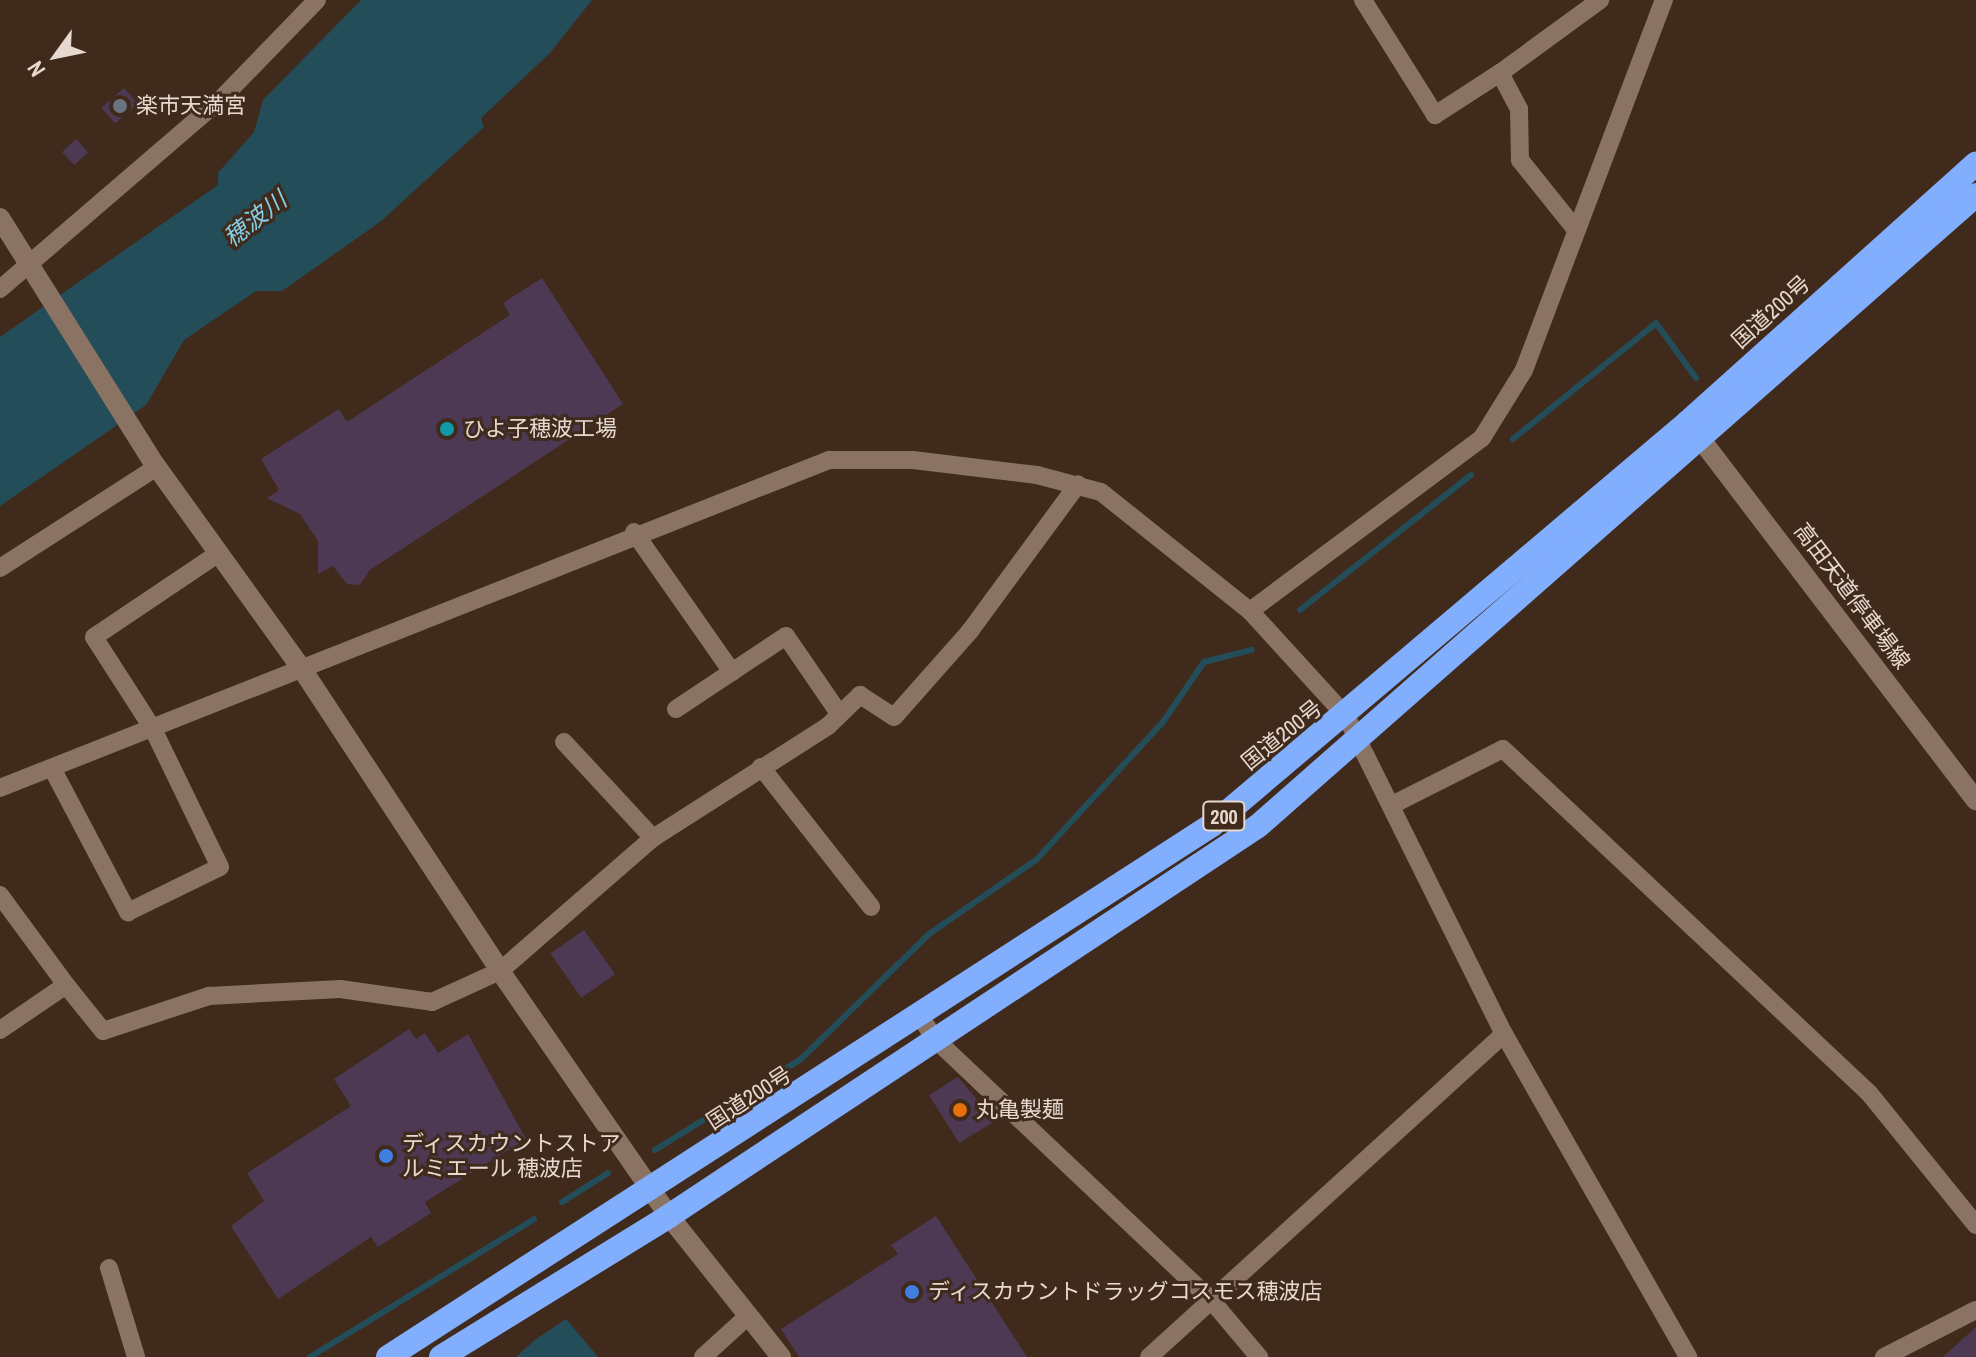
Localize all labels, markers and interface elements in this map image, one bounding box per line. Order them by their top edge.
north arrow [16,16,96,96]
text: N [20,55,52,83]
place label: 楽市天満宮 [136,93,246,119]
marker: 楽市天満宮 [111,97,129,115]
water label: 穂波川 [218,185,292,253]
street label: 国道200号 [1726,270,1816,354]
place label: ひよ子穂波工場 [463,416,617,442]
marker: ひよ子穂波工場 [438,420,456,438]
street label: 高田天道停車場線 [1788,518,1916,674]
street label: 国道200号 [1236,695,1328,775]
road number: 200 [1202,800,1246,832]
street label: 国道200号 [702,1061,796,1135]
place label: 丸亀製麺 [976,1097,1064,1123]
marker: 丸亀製麺 [951,1101,969,1119]
place label: ディスカウントストア ルミエール 穂波店 [402,1130,622,1182]
marker: ディスカウントストア ルミエール 穂波店 [377,1147,395,1165]
place label: ディスカウントドラッグコスモス穂波店 [928,1279,1324,1305]
marker: ディスカウントドラッグコスモス穂波店 [903,1283,921,1301]

